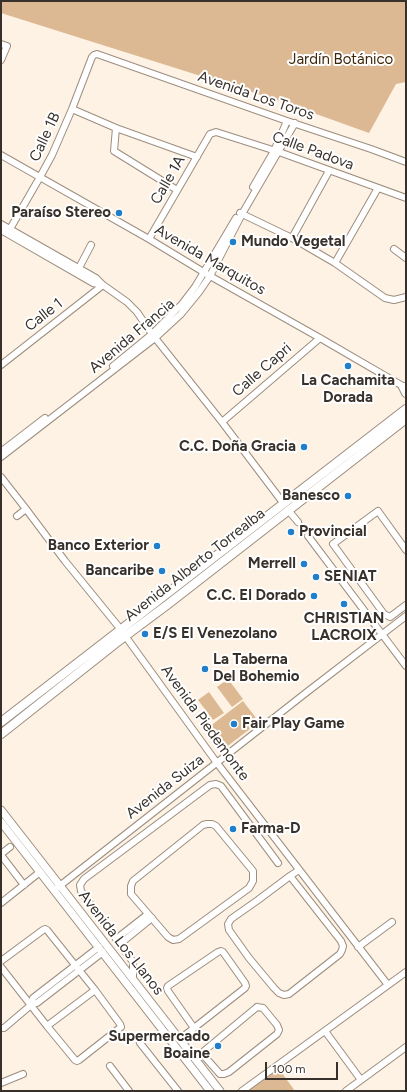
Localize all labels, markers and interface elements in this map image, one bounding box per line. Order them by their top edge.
park label: Jardín Botánico [289,51,393,69]
street label: Avenida Los Toros [195,68,317,124]
street label: Calle 1B [26,109,64,165]
street label: Calle Padova [270,128,356,174]
street label: Calle 1A [147,152,189,208]
place label: Paraíso Stereo [11,204,111,222]
marker: Paraíso Stereo [114,208,124,218]
street label: Avenida Marquitos [151,221,269,299]
place label: Mundo Vegetal [241,233,346,251]
marker: Mundo Vegetal [228,237,238,247]
street label: Calle 1 [21,295,67,335]
street label: Avenida Francia [86,295,178,377]
street label: Calle Capri [229,339,295,401]
marker: La Cachamita Dorada [343,361,353,371]
place label: La Cachamita Dorada [301,372,395,407]
place label: C.C. Doña Gracia [179,438,296,456]
marker: C.C. Doña Gracia [299,442,309,452]
place label: Banesco [282,487,340,505]
marker: Banesco [343,491,353,501]
street label: Avenida Alberto Torrealba [121,505,269,625]
place label: Provincial [299,523,367,541]
marker: Provincial [286,527,296,537]
place label: Banco Exterior [48,537,149,555]
marker: Banco Exterior [152,541,162,551]
place label: Merrell [248,555,296,573]
marker: Merrell [299,559,309,569]
place label: Bancaribe [85,562,154,580]
marker: Bancaribe [157,566,167,576]
place label: SENIAT [324,568,377,586]
marker: SENIAT [311,572,321,582]
place label: C.C. El Dorado [207,587,306,605]
marker: C.C. El Dorado [309,591,319,601]
marker: CHRISTIAN LACROIX [339,599,349,609]
place label: CHRISTIAN LACROIX [304,610,384,645]
place label: E/S El Venezolano [153,625,277,643]
marker: E/S El Venezolano [140,629,150,639]
place label: La Taberna Del Bohemio [213,651,300,686]
street label: Avenida Piedemonte [157,662,253,784]
marker: La Taberna Del Bohemio [200,664,210,674]
place label: Fair Play Game [242,715,345,733]
marker: Fair Play Game [229,719,239,729]
street label: Avenida Suiza [122,751,208,823]
place label: Farma-D [241,820,301,838]
marker: Farma-D [228,824,238,834]
street label: Avenida Los Llanos [75,887,167,999]
place label: Supermercado Boaine [108,1028,210,1063]
marker: Supermercado Boaine [213,1041,223,1051]
scale bar [267,1054,340,1080]
text: 100 m [272,1062,306,1076]

